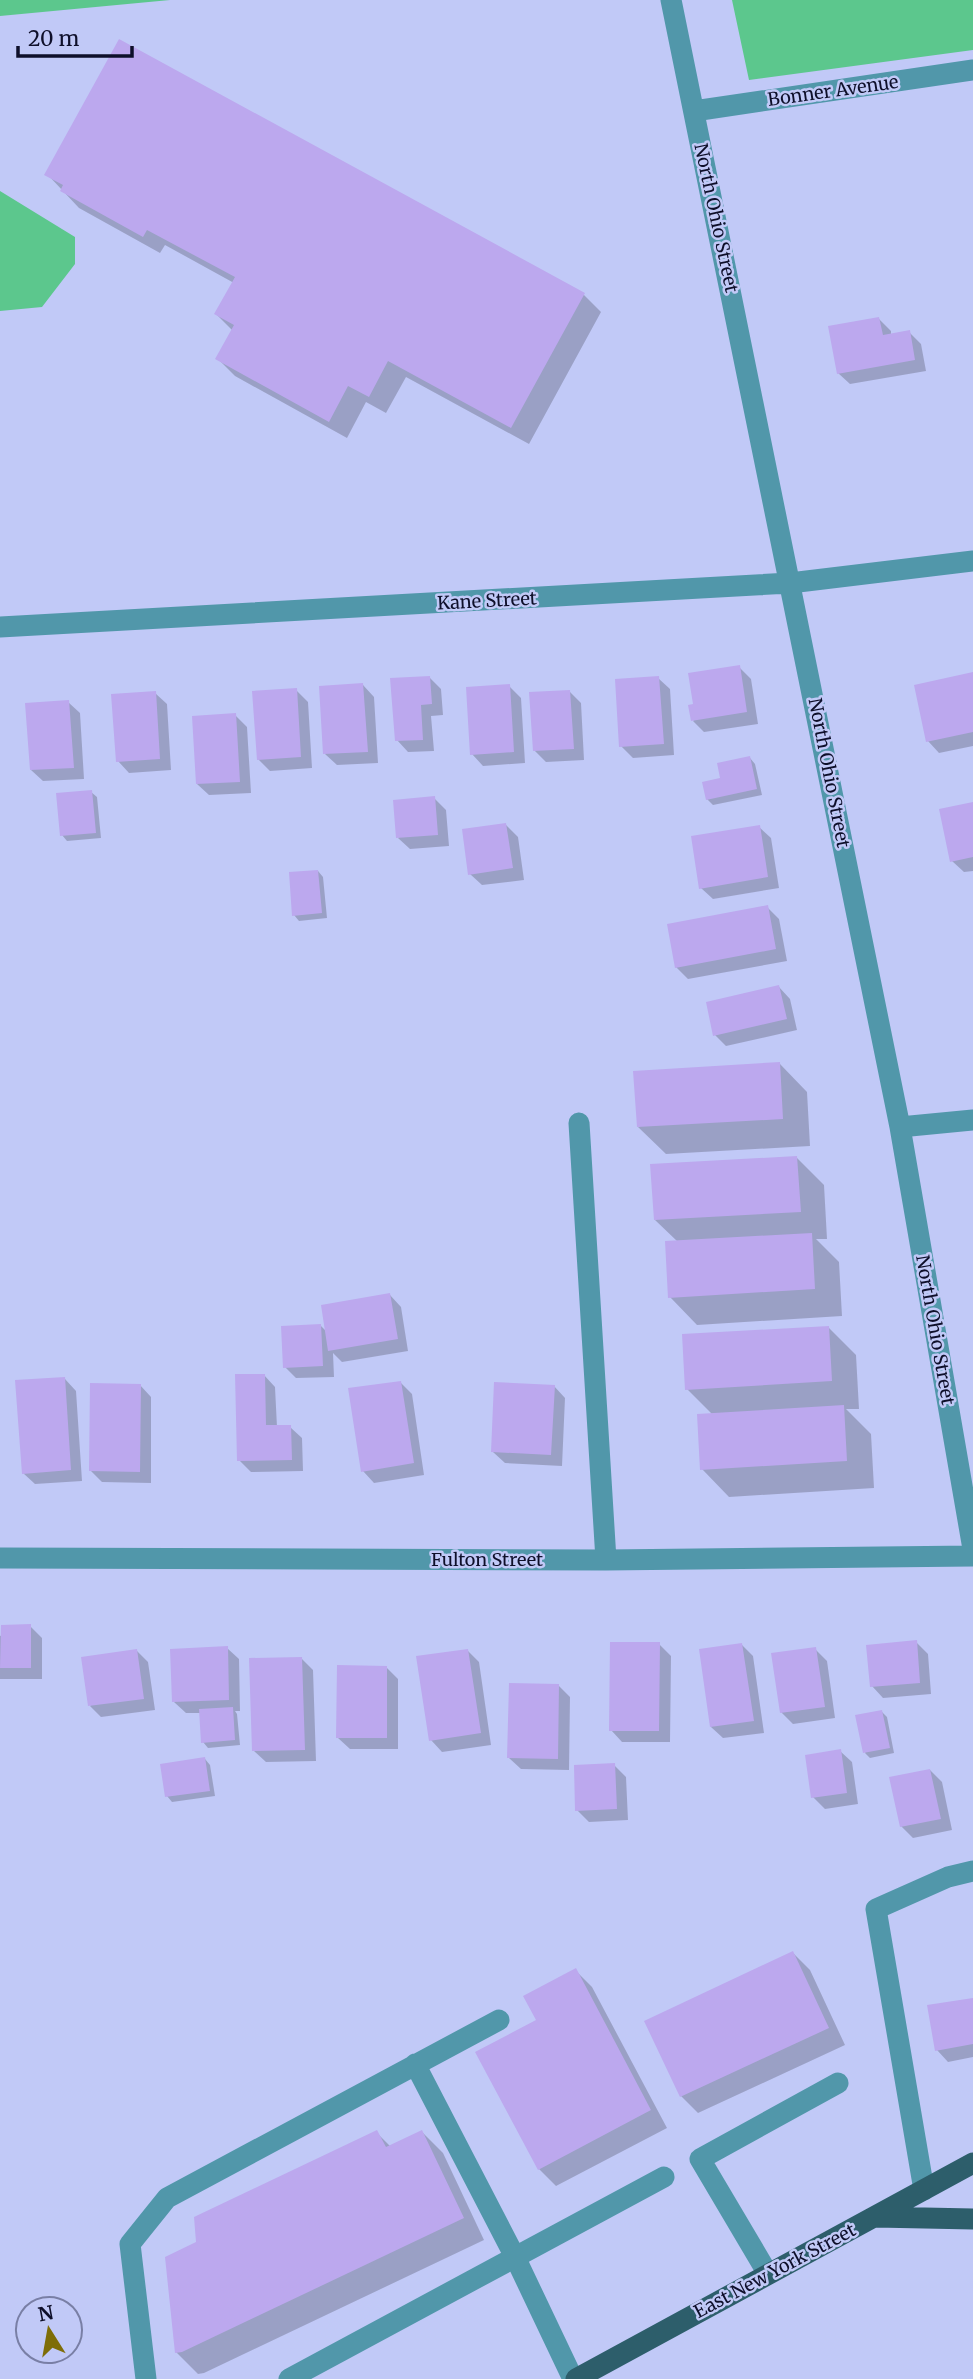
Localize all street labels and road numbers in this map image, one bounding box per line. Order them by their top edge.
street label: Bonner Avenue [766,70,900,111]
street label: North Ohio Street [689,141,744,295]
street label: Kane Street [437,586,537,615]
street label: North Ohio Street [804,696,855,850]
street label: North Ohio Street [911,1253,960,1407]
street label: Fulton Street [431,1548,543,1571]
street label: East New York Street [690,2218,860,2323]

